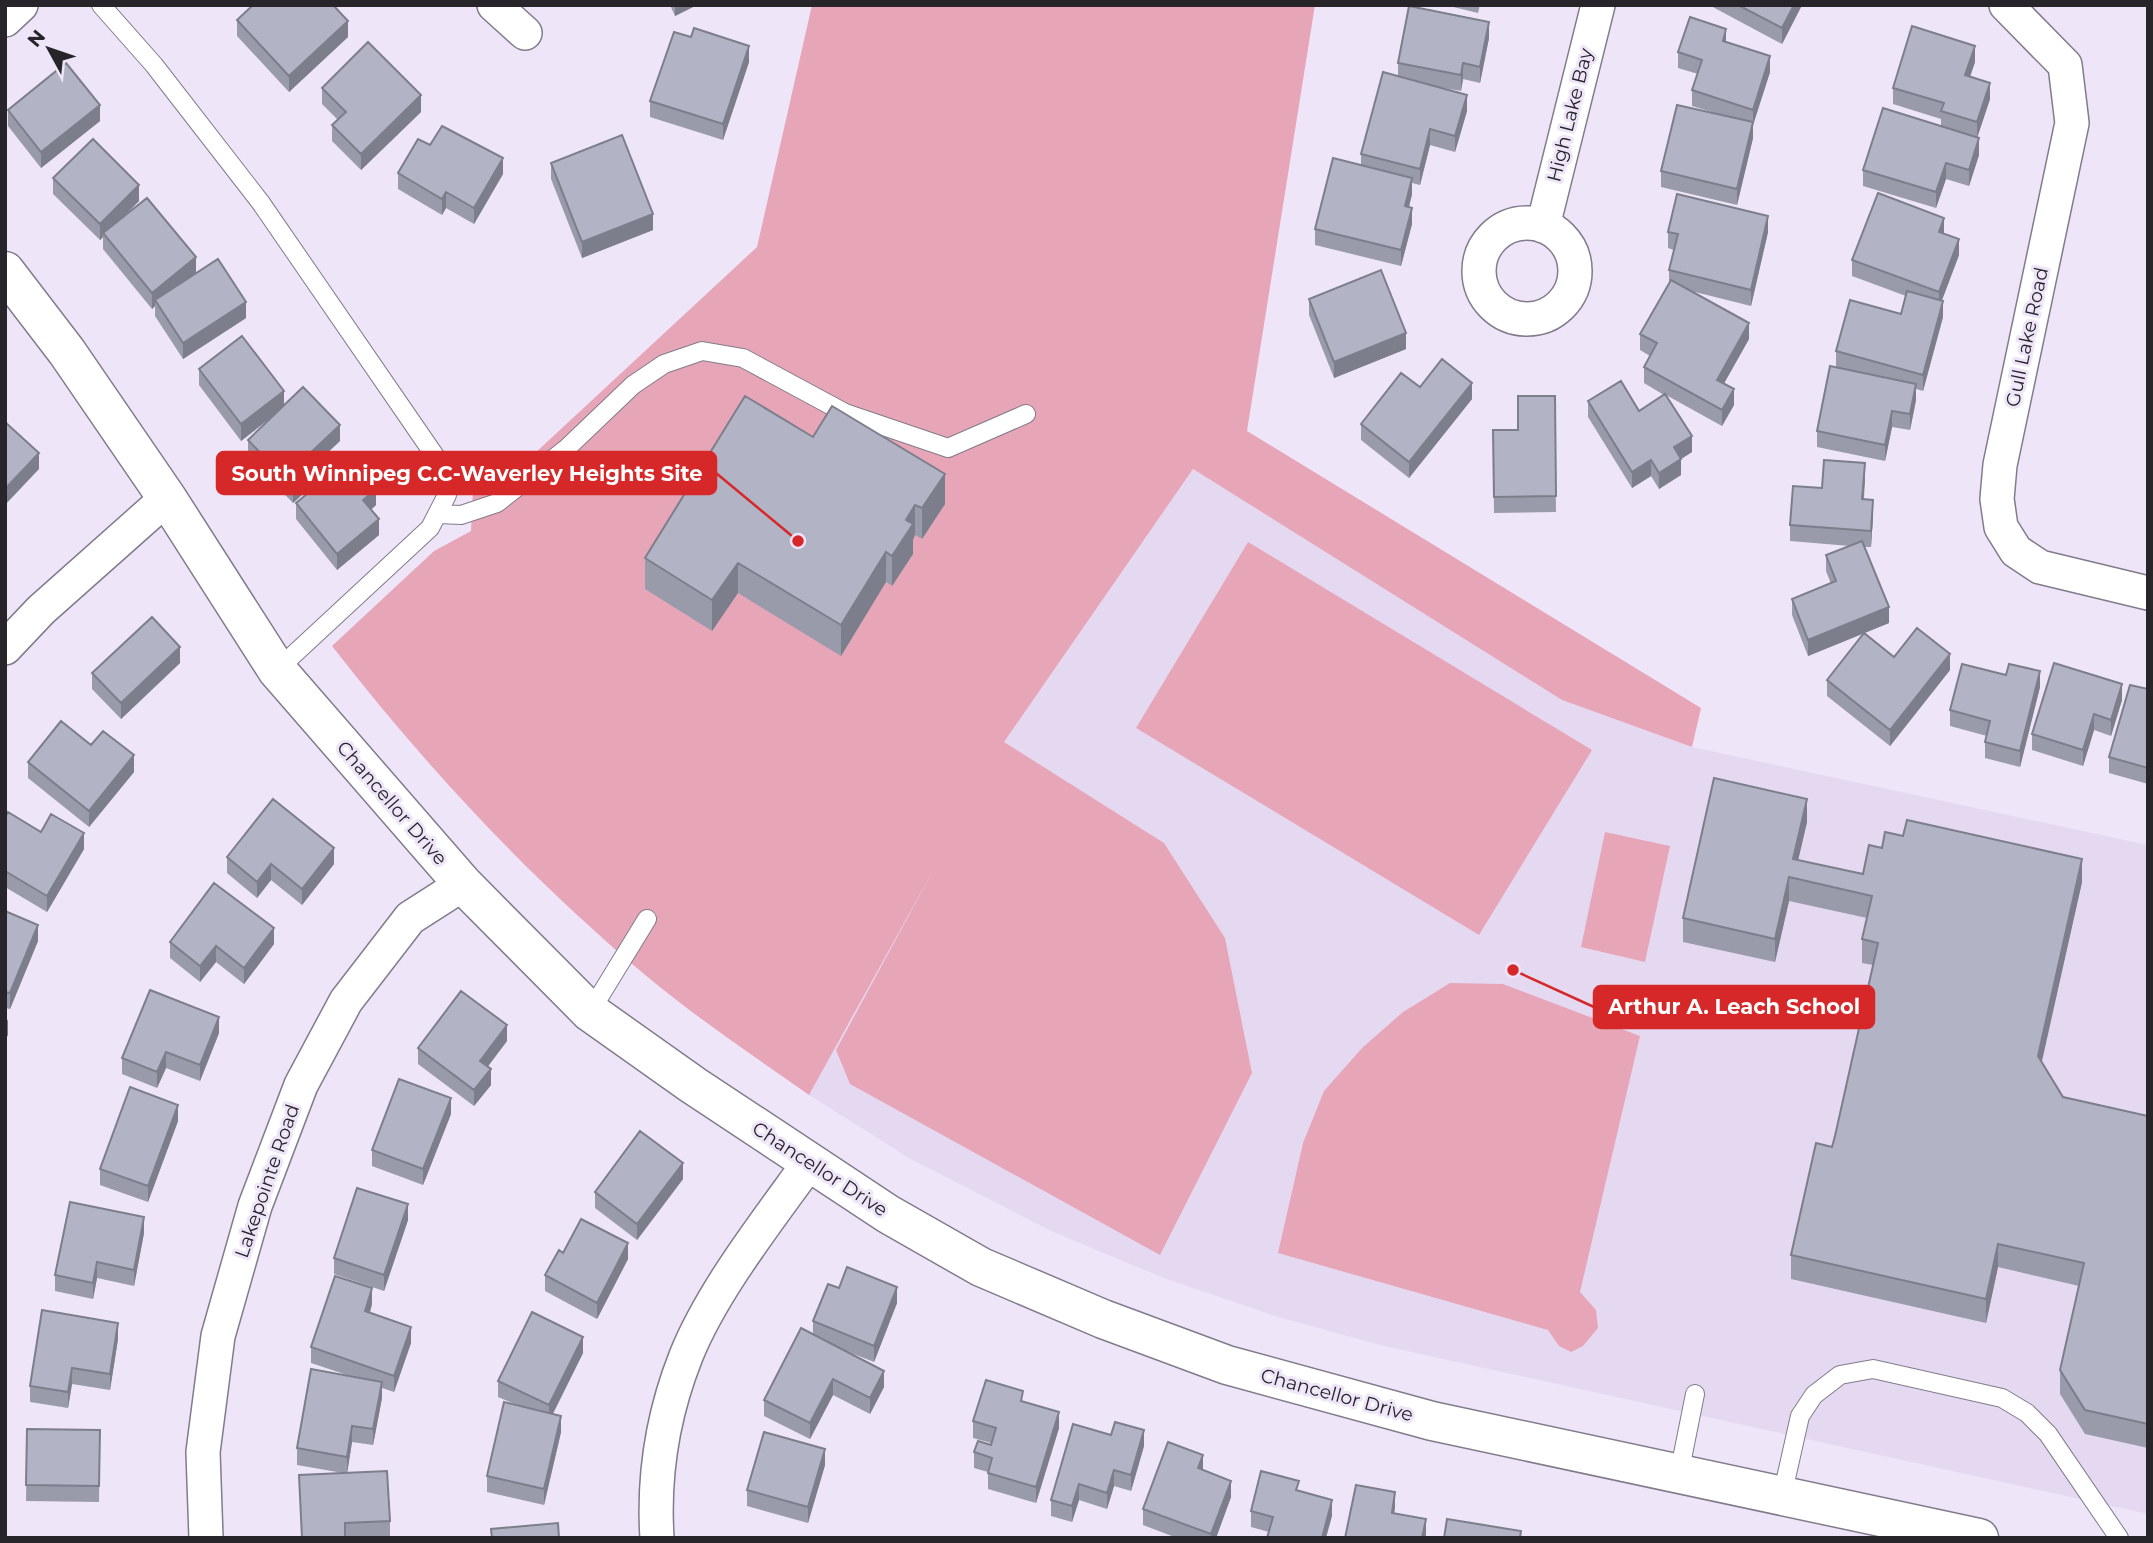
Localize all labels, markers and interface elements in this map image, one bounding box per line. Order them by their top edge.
north arrow [14,14,84,84]
text: N [23,25,50,52]
street label: High Lake Bay [1542,45,1598,184]
street label: Gull Lake Road [2001,265,2053,409]
callout: South Winnipeg C.C-Waverley Heights Site [217,452,716,494]
text: South Winnipeg C.C-Waverley Heights Site [231,461,703,486]
street label: Chancellor Drive [332,736,452,870]
callout: Arthur A. Leach School [1594,986,1874,1028]
text: Arthur A. Leach School [1607,994,1860,1019]
street label: Lakepointe Road [230,1101,304,1261]
street label: Chancellor Drive [748,1117,892,1221]
street label: Chancellor Drive [1258,1364,1416,1426]

